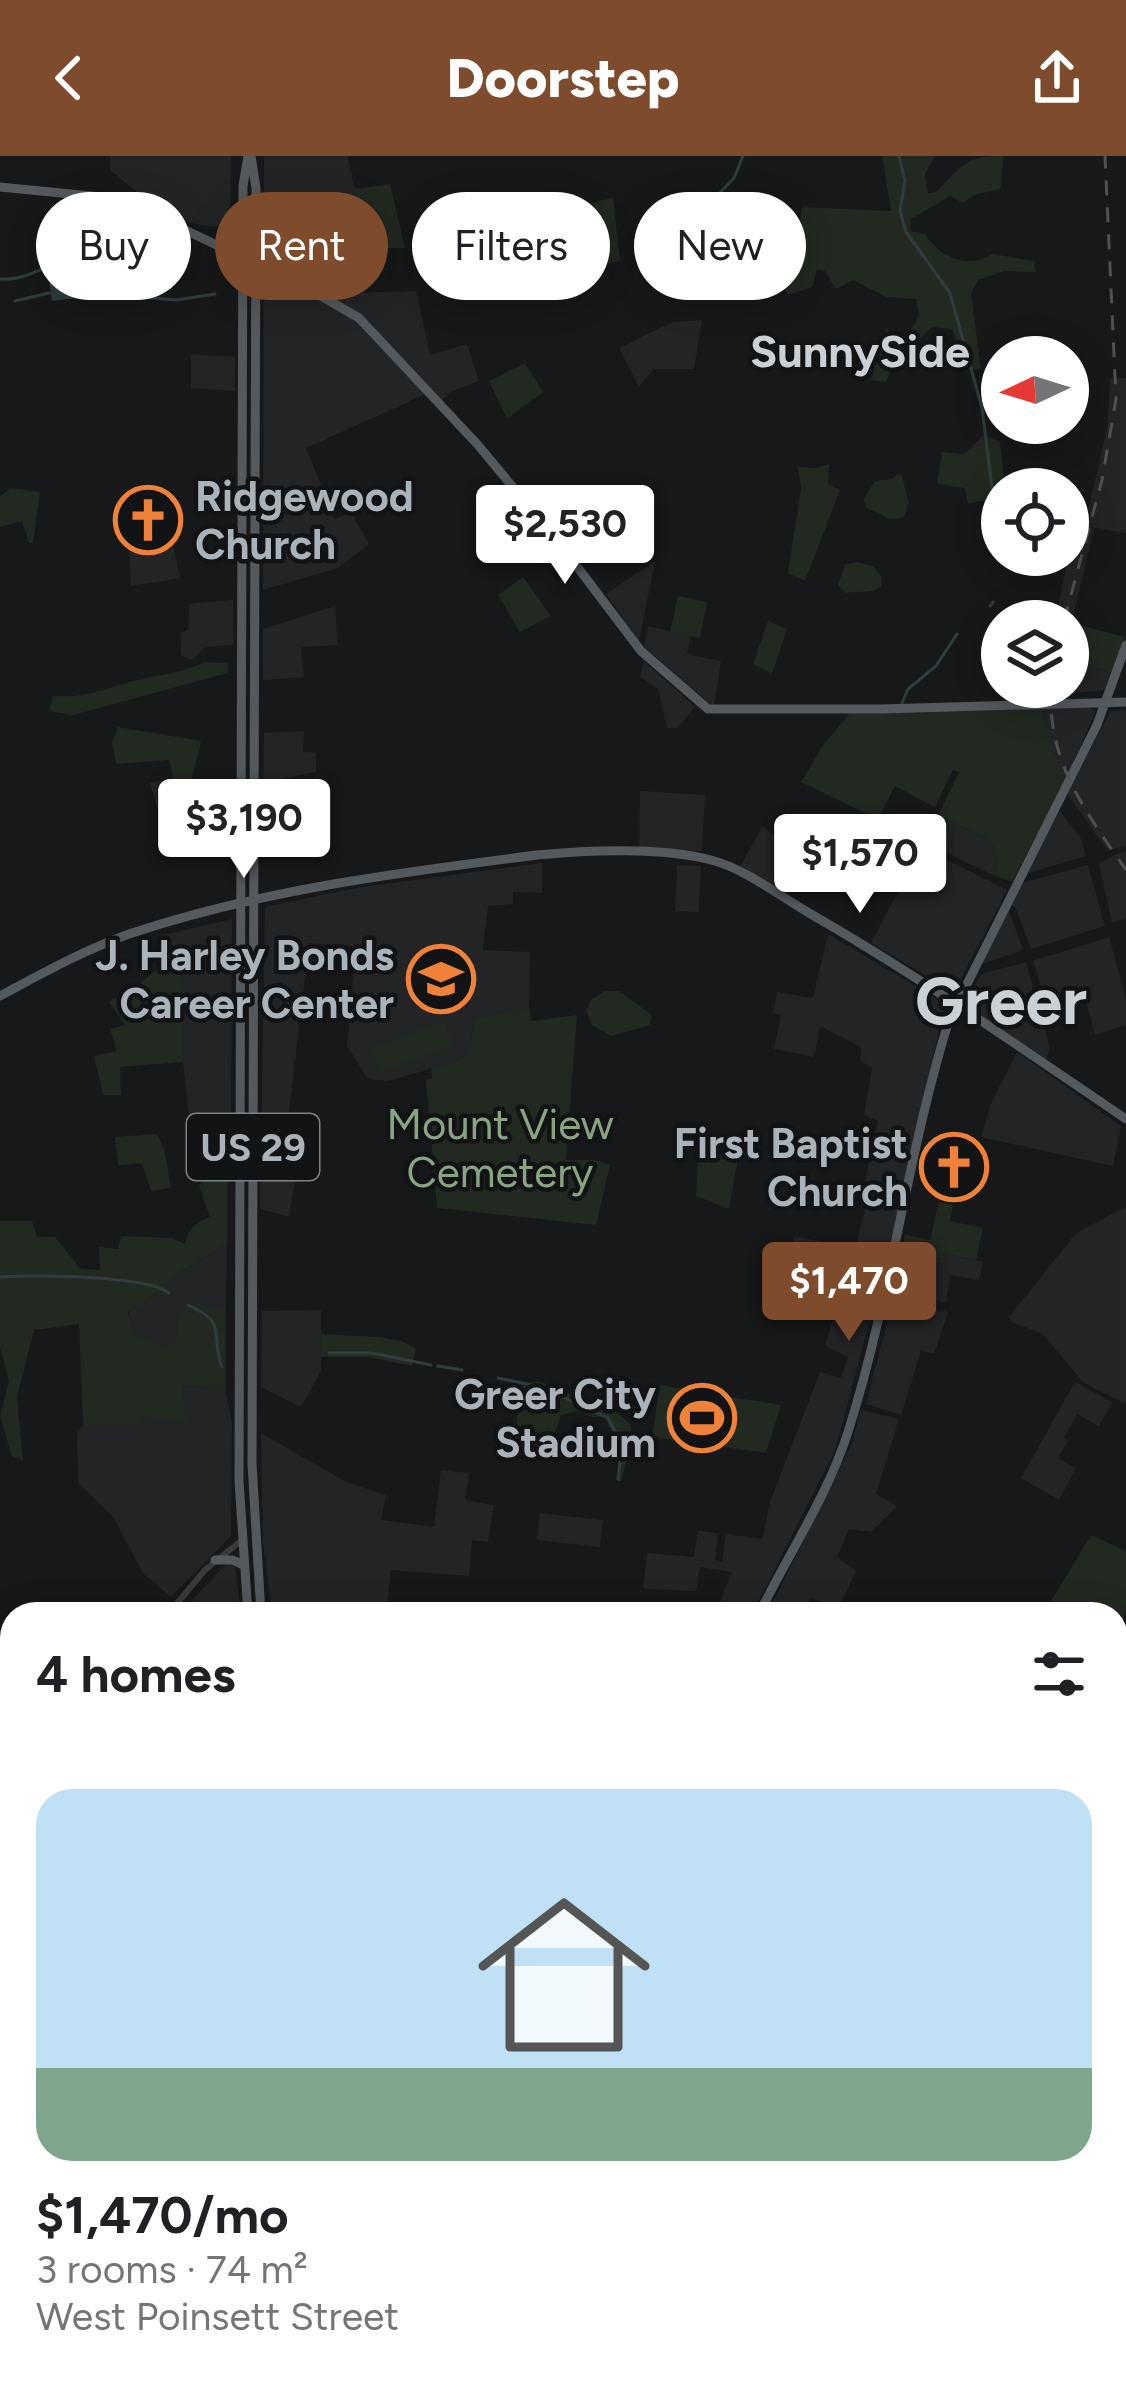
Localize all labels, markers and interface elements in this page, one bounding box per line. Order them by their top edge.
icon: back [36,45,102,111]
icon: share [1024,45,1090,111]
text: Doorstep [447,46,679,111]
chip: Buy [36,192,191,300]
chip: Rent [215,192,388,300]
chip: Filters [412,192,610,300]
chip: New [634,192,806,300]
district label: SunnySide [750,324,970,378]
north arrow [981,336,1089,444]
map controls [981,336,1089,708]
button: locate [981,468,1089,576]
place label: Ridgewood Church [195,471,414,570]
church icon: Ridgewood Church [113,485,183,555]
pin: $2,530 [467,485,663,587]
text: $2,530 [503,500,627,547]
button: layers [981,600,1089,708]
pin: $3,190 [146,779,342,881]
text: $3,190 [185,794,303,841]
pin: $1,570 [762,814,958,916]
text: $1,570 [801,829,919,876]
place label: J. Harley Bonds Career Center [95,930,394,1029]
school or university icon: J. Harley Bonds Career Center [406,944,476,1014]
district label: Greer [915,961,1087,1041]
park label: Mount View Cemetery [386,1099,614,1198]
road number: US 29 [187,1114,319,1180]
place label: First Baptist Church [674,1118,908,1217]
church icon: First Baptist Church [919,1132,989,1202]
pin: $1,470 [751,1242,947,1344]
text: $1,470 [789,1257,909,1304]
place label: Greer City Stadium [454,1369,657,1468]
sports icon: Greer City Stadium [667,1383,737,1453]
icon: filters [1026,1641,1092,1707]
text: 4 homes [36,1644,236,1705]
icon: home [456,1867,672,2083]
text: $1,470/mo [36,2185,289,2246]
text: 3 rooms · 74 m² [36,2246,308,2293]
text: West Poinsett Street [36,2293,399,2340]

